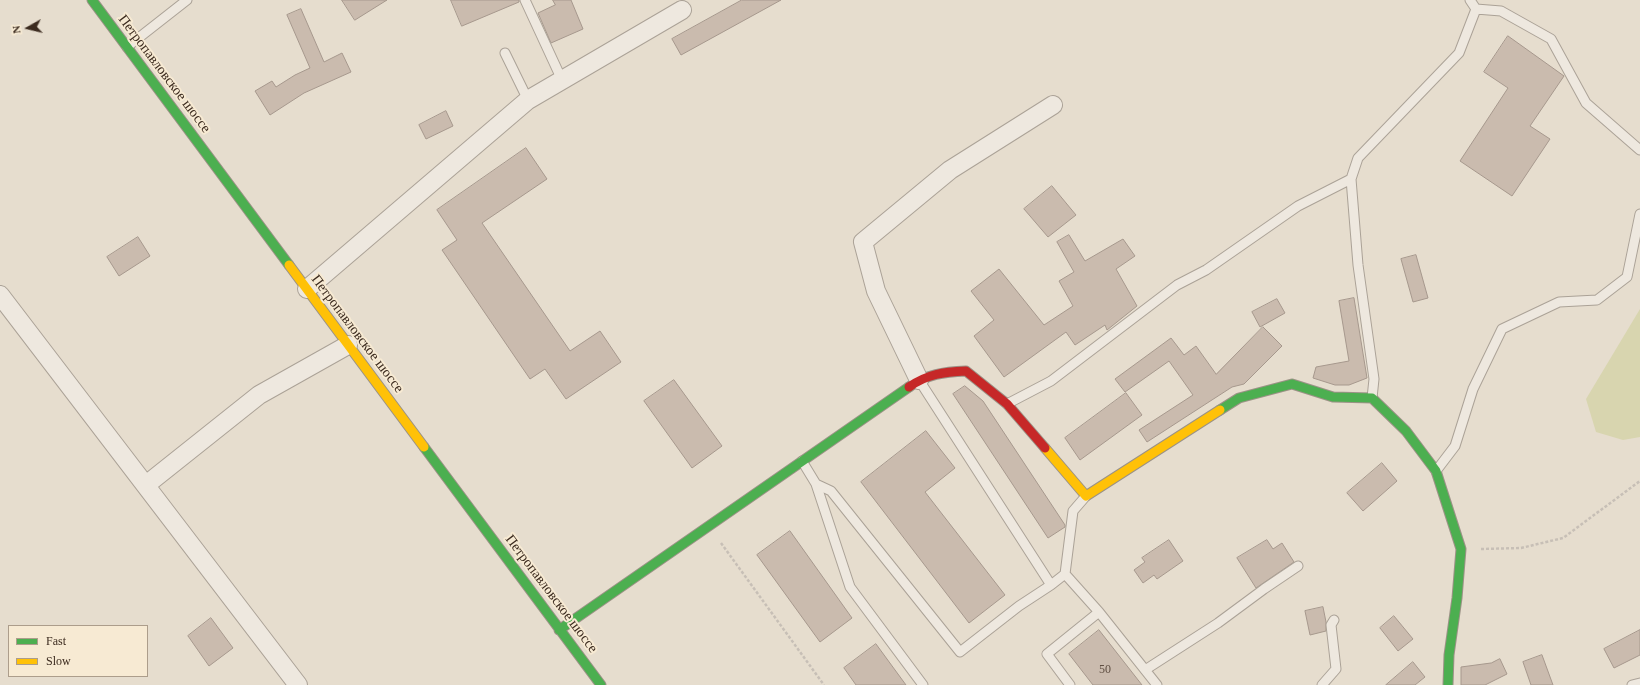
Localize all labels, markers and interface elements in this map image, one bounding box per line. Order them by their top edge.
north arrow [8,8,48,48]
street label: Петропавловское шоссе [114,12,214,136]
text: N [10,25,23,34]
street label: Петропавловское шоссе [307,272,407,396]
street label: Петропавловское шоссе [501,532,601,656]
legend [8,625,148,677]
text: Fast [46,634,66,648]
text: Slow [46,654,71,668]
house number: 50 [1099,663,1111,677]

